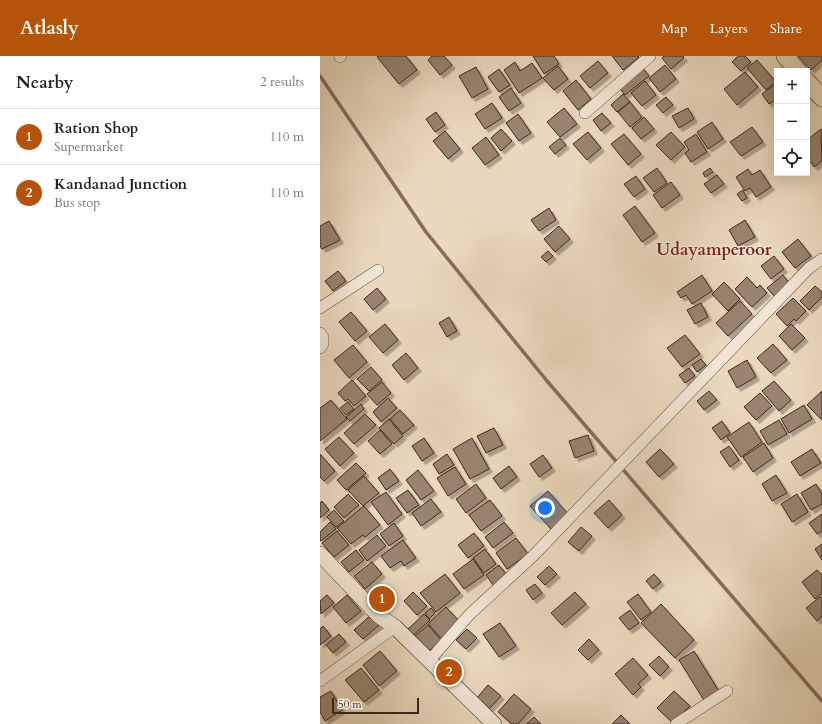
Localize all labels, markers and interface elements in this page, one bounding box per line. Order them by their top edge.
text: Atlasly [20,15,79,41]
text: Map [661,19,688,38]
text: Layers [710,19,748,38]
text: Share [770,19,802,38]
map controls [774,68,810,176]
button: + [774,68,810,104]
text: Nearby [16,71,73,94]
text: 2 results [260,73,304,91]
button: − [774,104,810,140]
text: Ration Shop [54,118,138,138]
text: 1 [26,128,32,146]
text: 110 m [270,128,304,146]
text: Supermarket [54,138,124,156]
button: locate [774,140,810,176]
text: Kandanad Junction [54,174,187,194]
text: 2 [26,184,32,202]
text: 110 m [270,184,304,202]
text: Bus stop [54,194,100,212]
district label: Udayamperoor [656,238,772,261]
your location [535,498,555,518]
pin: 1 [369,584,395,614]
pin: 2 [436,657,462,687]
scale bar [332,696,419,715]
text: 50 m [338,697,362,712]

